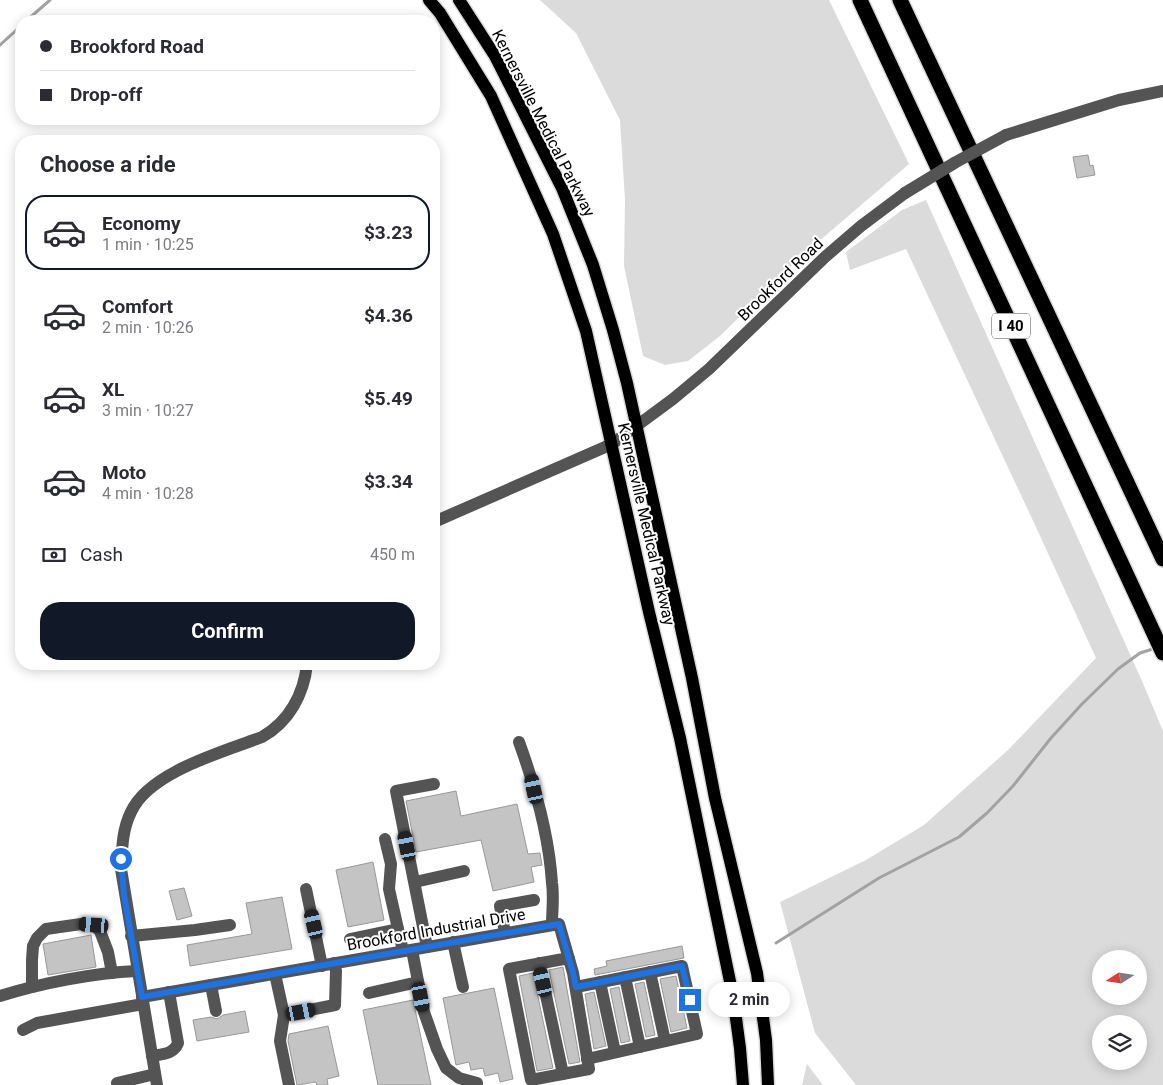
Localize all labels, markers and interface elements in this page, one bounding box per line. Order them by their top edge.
street label: Kernersville Medical Parkway [488,27,599,220]
text: Brookford Road [70,35,204,58]
text: Drop-off [70,83,142,106]
text: Choose a ride [40,152,176,177]
icon: car [42,210,87,255]
text: Economy [102,212,181,235]
text: $3.23 [364,221,413,244]
street label: Brookford Road [734,234,827,325]
text: 1 min · 10:25 [102,235,194,254]
icon: car [42,293,87,338]
text: Comfort [102,295,173,318]
text: $4.36 [364,304,413,327]
road number: I 40 [992,314,1030,338]
text: 2 min · 10:26 [102,318,194,337]
icon: car [42,376,87,421]
text: XL [102,378,124,401]
text: $5.49 [364,387,413,410]
text: 3 min · 10:27 [102,401,194,420]
street label: Kernersville Medical Parkway [614,421,679,628]
icon: car [42,459,87,504]
text: Moto [102,461,146,484]
text: $3.34 [364,470,413,493]
text: 4 min · 10:28 [102,484,194,503]
icon: cash [40,541,68,569]
text: Cash [80,543,123,566]
text: 450 m [370,545,415,564]
button: Confirm [40,602,415,660]
car [523,773,544,805]
car [396,830,417,862]
route start [110,848,132,870]
street label: Brookford Industrial Drive [345,904,527,955]
car [303,908,324,940]
car [78,916,109,934]
north arrow [1092,950,1148,1005]
map controls [1092,950,1147,1070]
car [532,966,553,998]
car [410,981,431,1013]
callout: 2 min [708,982,790,1018]
route end [679,989,701,1011]
text: 2 min [729,990,769,1009]
car [284,1002,317,1022]
button: layers [1092,1015,1147,1070]

